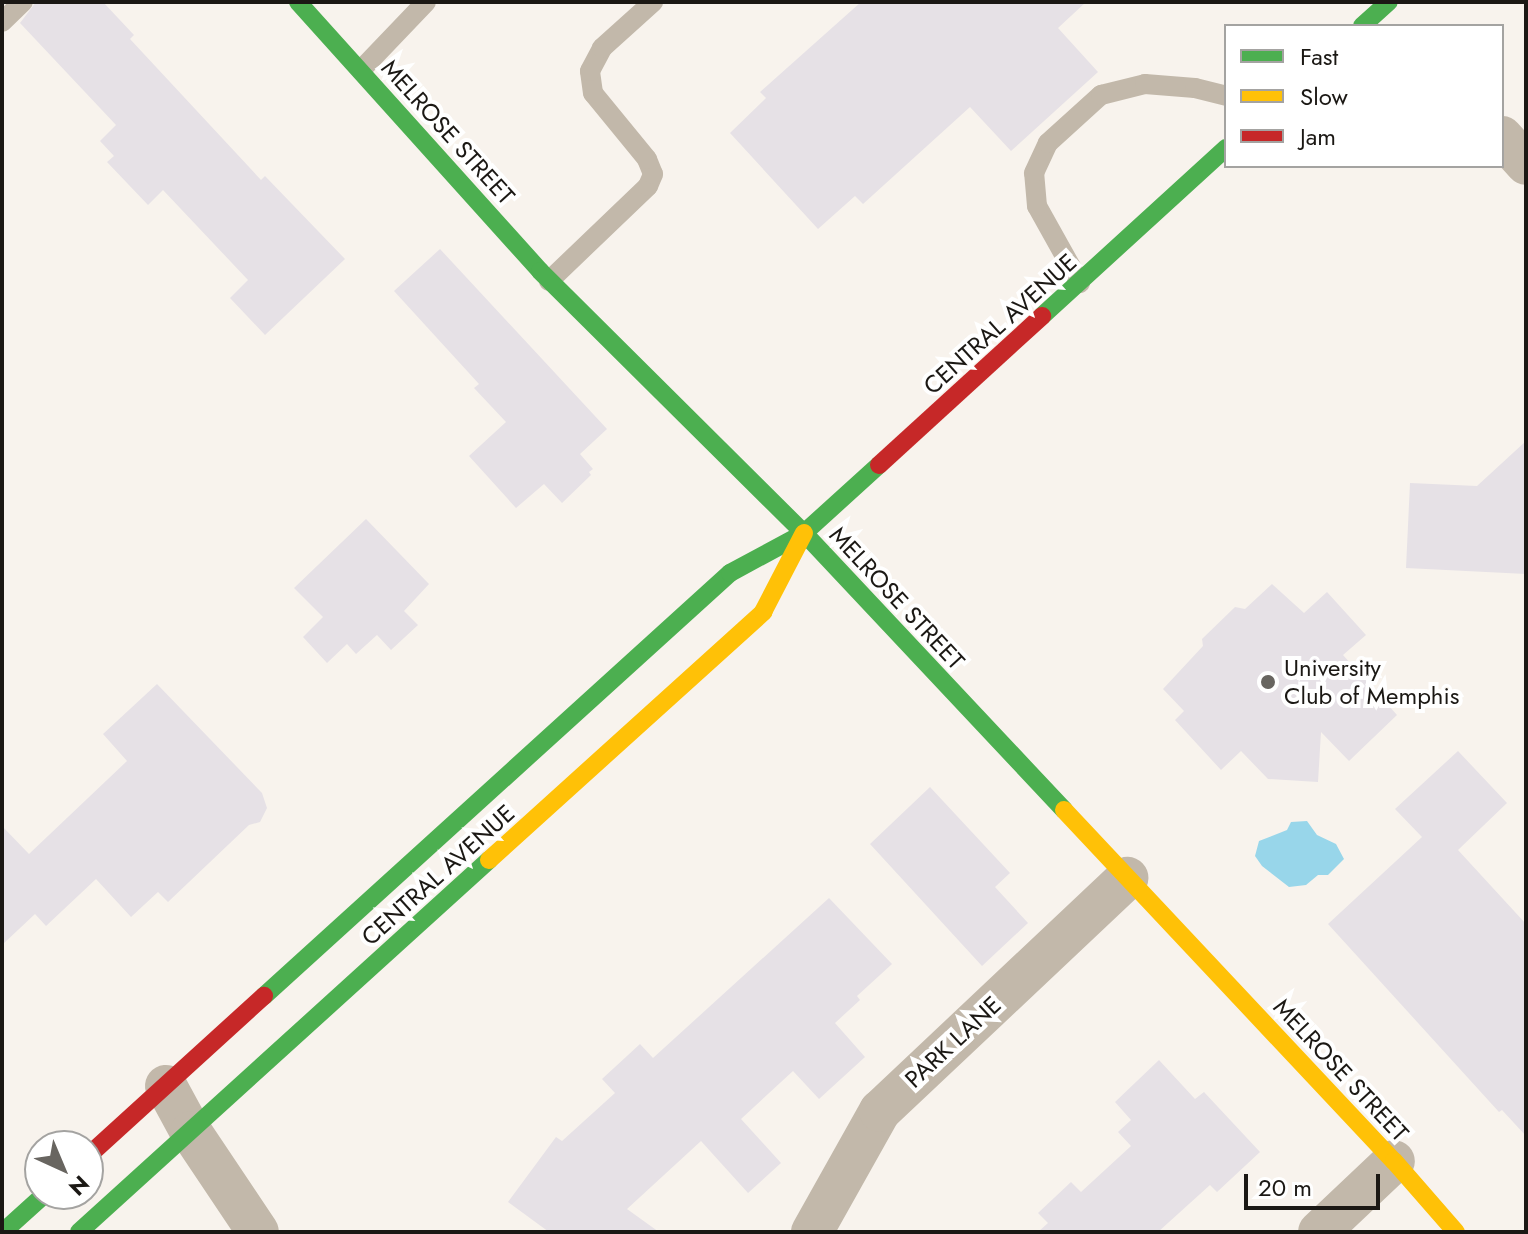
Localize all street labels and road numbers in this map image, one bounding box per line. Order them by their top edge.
street label: MELROSE STREET [376,54,520,210]
street label: CENTRAL AVENUE [918,248,1082,400]
street label: MELROSE STREET [823,521,971,675]
street label: CENTRAL AVENUE [356,799,520,951]
street label: PARK LANE [899,990,1007,1094]
street label: MELROSE STREET [1267,993,1415,1147]

